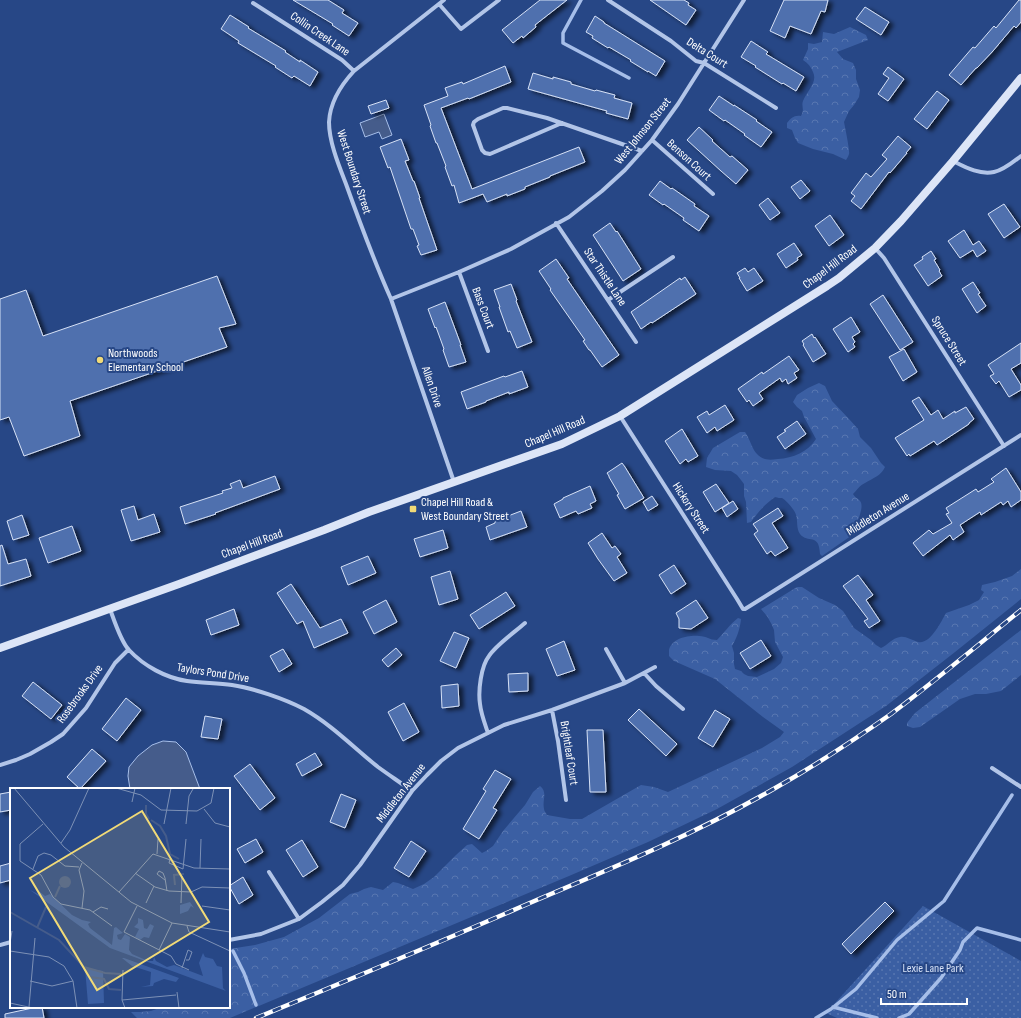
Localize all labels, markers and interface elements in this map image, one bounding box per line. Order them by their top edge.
street label: Collin Creek Lane [287,9,353,60]
street label: Delta Court [684,34,731,72]
street label: West Johnson Street [611,94,675,167]
street label: West Boundary Street [333,128,375,216]
street label: Benson Court [664,136,715,184]
street label: Chapel Hill Road [800,242,860,292]
street label: Star Thistle Lane [580,245,630,309]
street label: Bass Court [468,285,498,331]
street label: Spruce Street [928,314,970,369]
place label: Northwoods Elementary School [108,346,183,375]
marker: Northwoods Elementary School [95,355,105,365]
street label: Allen Drive [418,363,446,410]
street label: Chapel Hill Road [523,413,587,451]
street label: Hickory Street [669,480,713,537]
street label: Middleton Avenue [844,489,912,539]
place label: Chapel Hill Road & West Boundary Street [421,495,509,524]
marker: Chapel Hill Road & West Boundary Street [408,504,418,514]
street label: Chapel Hill Road [219,526,285,562]
street label: Taylors Pond Drive [176,660,250,686]
street label: Rosebrooks Drive [54,661,107,726]
street label: Brightleaf Court [557,720,582,786]
street label: Middleton Avenue [373,760,429,826]
inset map [10,788,230,1008]
park label: Lexie Lane Park [903,961,964,976]
scale bar [881,980,967,1006]
text: 50 m [887,987,907,1002]

